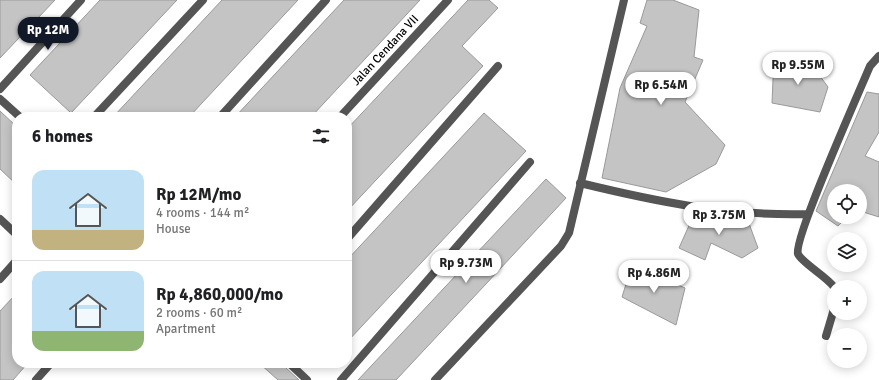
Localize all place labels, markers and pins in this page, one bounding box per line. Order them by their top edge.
pin: Rp 12M [15,17,81,51]
pin: Rp 9.55M [757,52,839,86]
pin: Rp 6.54M [620,72,702,106]
pin: Rp 3.75M [678,202,760,236]
pin: Rp 9.73M [425,250,507,284]
pin: Rp 4.86M [613,260,695,294]

